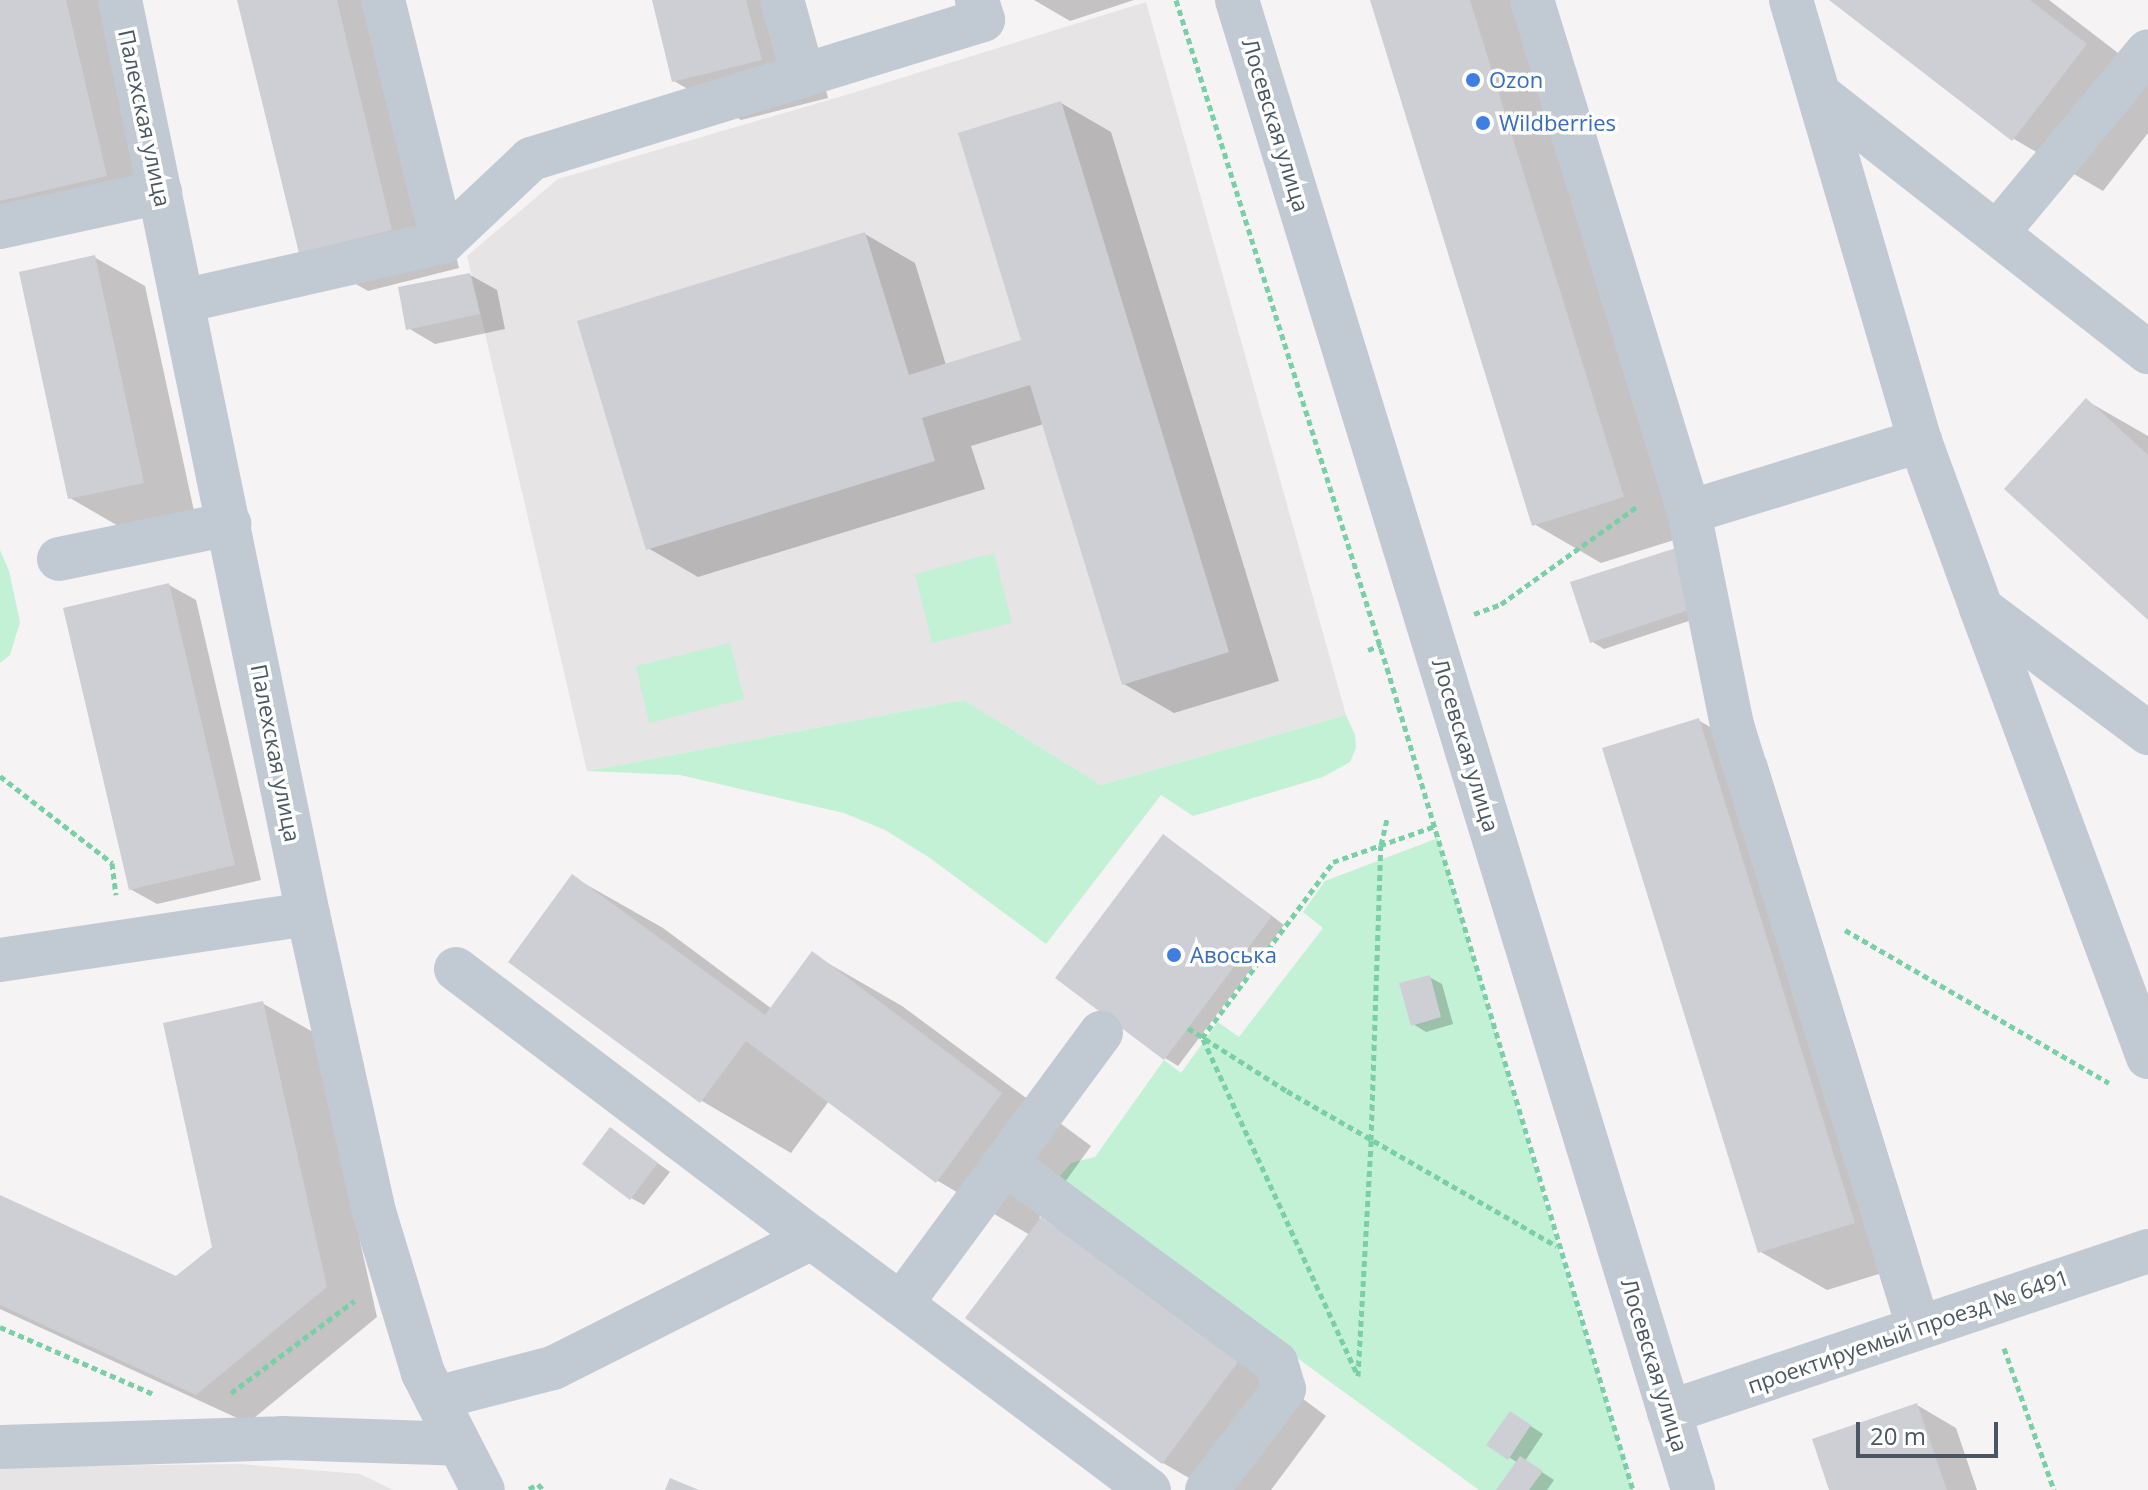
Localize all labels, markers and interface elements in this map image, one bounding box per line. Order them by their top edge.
street label: Палехская улица [113,27,177,209]
street label: Лосевская улица [1237,35,1315,215]
place label: Ozon [1489,67,1543,93]
marker: Ozon [1464,71,1482,89]
place label: Wildberries [1499,110,1616,136]
marker: Wildberries [1474,114,1492,132]
street label: Лосевская улица [1427,655,1505,835]
street label: Палехская улица [246,662,306,844]
place label: Авоська [1190,942,1277,968]
marker: Авоська [1165,946,1183,964]
street label: проектируемый проезд № 6491 [1744,1263,2072,1399]
street label: Лосевская улица [1616,1275,1694,1455]
scale bar [1860,1406,2002,1456]
text: 20 m [1870,1419,1926,1452]

